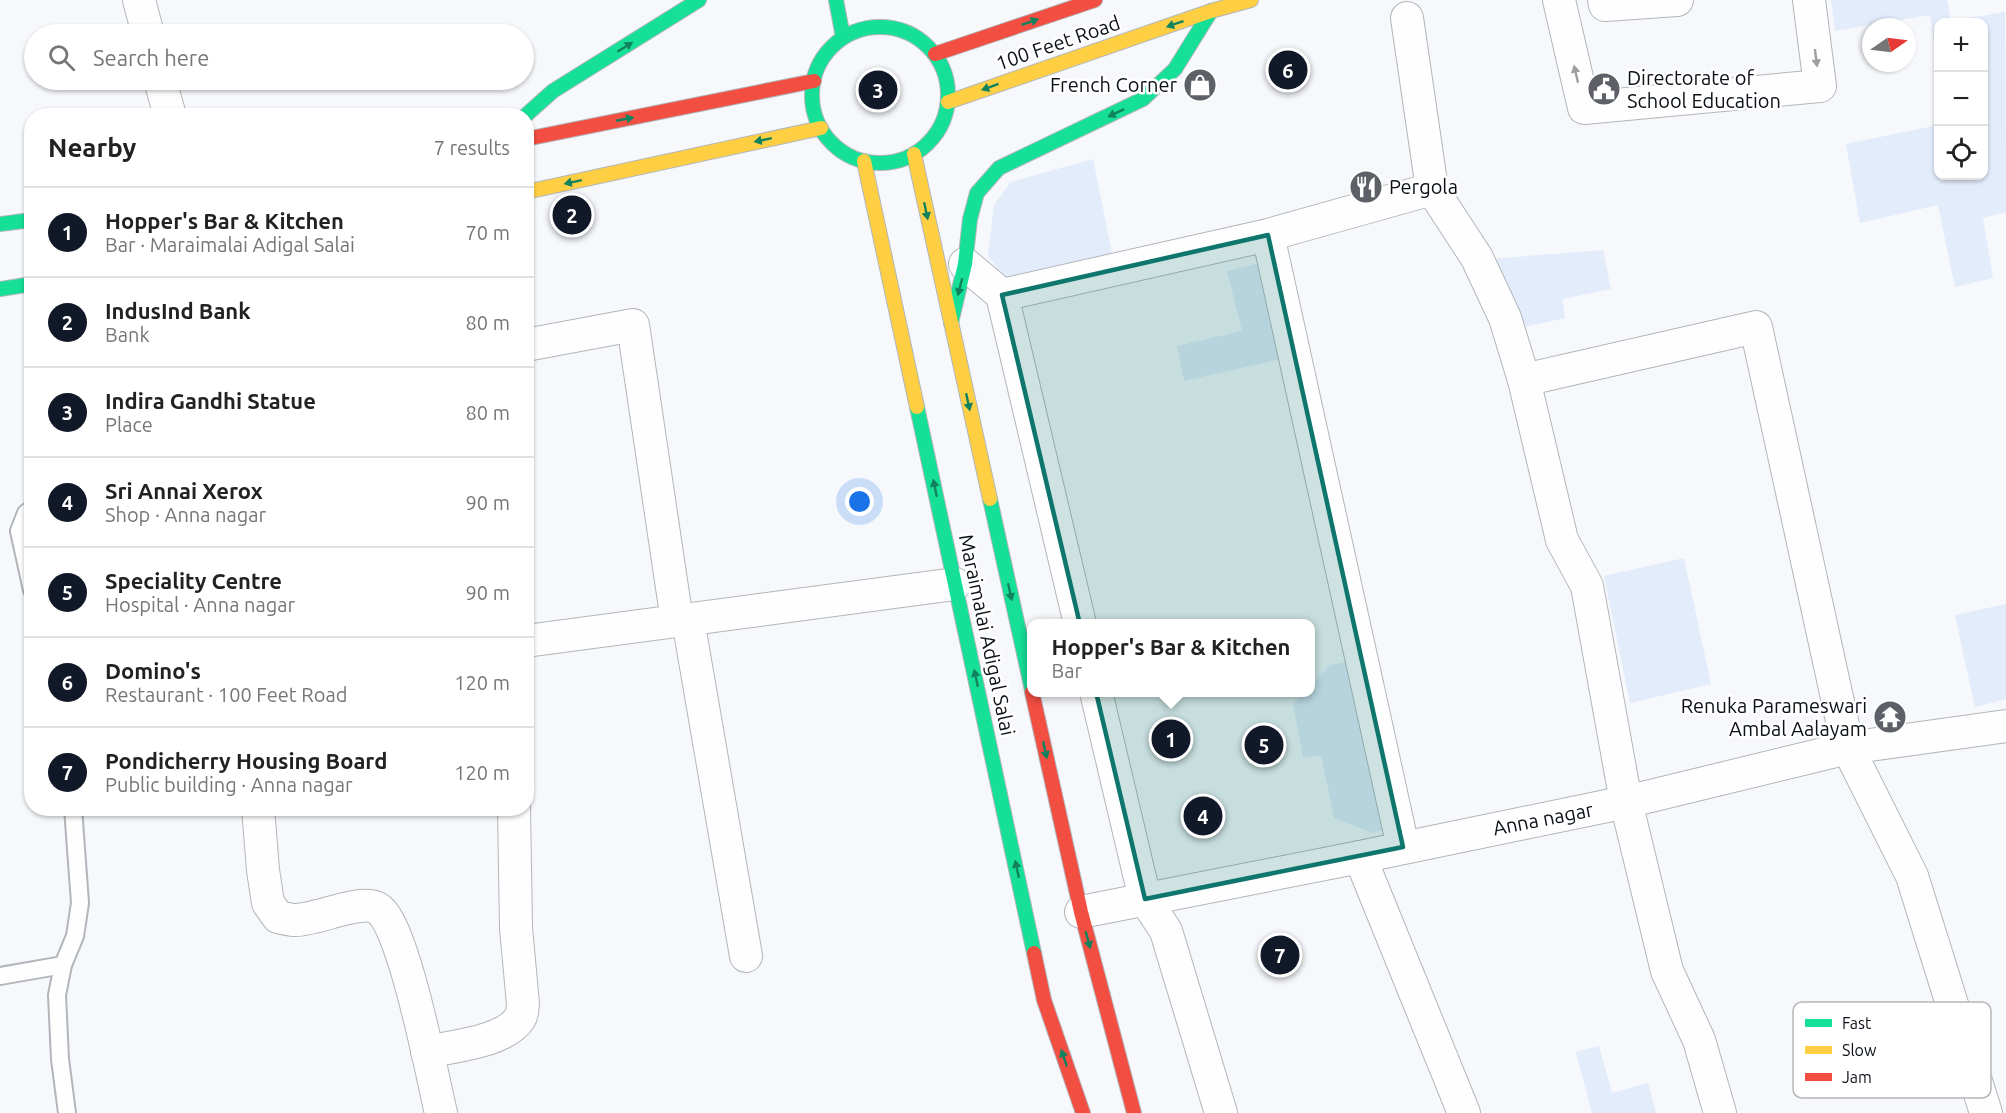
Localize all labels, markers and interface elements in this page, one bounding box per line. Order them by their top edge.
street label: 100 Feet Road [993,11,1123,74]
one-way arrow [1021,17,1039,26]
north arrow [1862,18,1916,72]
map controls [1934,18,1988,180]
button: + [1934,18,1988,72]
one-way arrow [1166,19,1184,29]
search box [24,24,534,90]
icon: search [45,41,78,74]
one-way arrow [617,42,633,53]
text: Search here [93,45,209,70]
pin: 6 [1268,48,1308,92]
one-way arrow [1811,49,1821,68]
one-way arrow [1571,65,1581,83]
place label: Directorate of School Education [1627,66,1781,112]
shop icon: French Corner [1182,67,1218,103]
pin: 3 [858,68,898,112]
public building icon: Directorate of School Education [1586,71,1622,107]
button: − [1934,72,1988,126]
place label: French Corner [1050,73,1177,96]
one-way arrow [981,82,999,92]
one-way arrow [1107,108,1124,117]
one-way arrow [616,114,635,123]
button: locate [1934,126,1988,180]
text: Nearby [48,133,136,162]
text: 7 results [434,136,510,159]
one-way arrow [754,136,773,146]
restaurant icon: Pergola [1348,169,1384,205]
place label: Pergola [1389,175,1458,198]
one-way arrow [563,178,582,187]
pin: 2 [552,192,592,238]
one-way arrow [922,202,932,221]
text: Hopper's Bar & Kitchen [105,208,344,233]
text: 1 [62,221,73,244]
text: 70 m [466,221,510,244]
text: Bar · Maraimalai Adigal Salai [105,233,355,256]
one-way arrow [954,277,964,296]
text: IndusInd Bank [105,298,251,323]
text: 2 [62,311,73,334]
text: 80 m [466,311,510,334]
text: Bank [105,323,150,346]
text: Indira Gandhi Statue [105,388,316,413]
one-way arrow [964,393,973,412]
text: 3 [62,401,73,424]
text: 80 m [466,401,510,424]
text: Place [105,413,153,436]
text: Sri Annai Xerox [105,478,263,503]
one-way arrow [930,478,939,497]
your location [845,487,874,516]
text: 4 [62,491,73,514]
text: 90 m [466,491,510,514]
text: Shop · Anna nagar [105,503,266,526]
street label: Maraimalai Adigal Salai [955,532,1020,738]
text: Speciality Centre [105,568,282,593]
text: 5 [62,581,73,604]
text: 90 m [466,581,510,604]
one-way arrow [1006,583,1015,602]
text: Hospital · Anna nagar [105,593,295,616]
popup [1027,619,1315,697]
text: Hopper's Bar & Kitchen [1052,634,1290,659]
text: Domino's [105,658,201,683]
text: Bar [1052,659,1082,682]
one-way arrow [971,668,980,687]
text: 6 [62,671,73,694]
text: 120 m [454,671,510,694]
text: Restaurant · 100 Feet Road [105,683,347,706]
place label: Renuka Parameswari Ambal Aalayam [1681,694,1867,740]
temple icon: Renuka Parameswari Ambal Aalayam [1872,699,1908,735]
pin: 1 [1152,716,1190,762]
pin: 5 [1244,722,1284,768]
one-way arrow [1040,740,1050,759]
text: Pondicherry Housing Board [105,748,387,773]
text: 7 [62,761,73,784]
text: 120 m [454,761,510,784]
text: Public building · Anna nagar [105,773,353,796]
pin: 4 [1184,794,1222,838]
street label: Anna nagar [1491,797,1595,840]
one-way arrow [1012,859,1021,878]
one-way arrow [1084,931,1093,949]
pin: 7 [1260,932,1300,978]
legend [1793,1002,1991,1098]
text: Fast [1842,1014,1872,1032]
text: Slow [1842,1041,1877,1059]
one-way arrow [1058,1049,1068,1067]
text: Jam [1842,1068,1872,1086]

